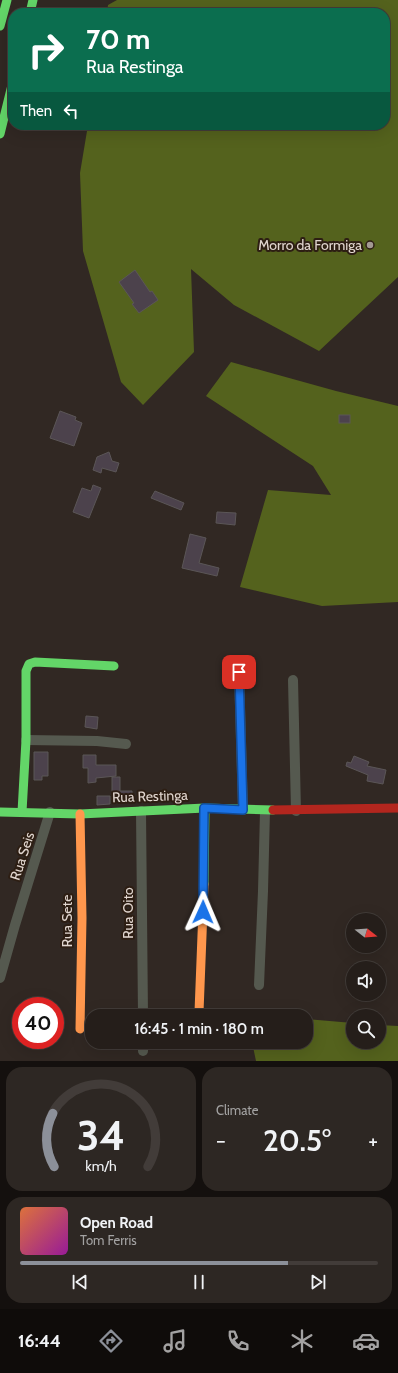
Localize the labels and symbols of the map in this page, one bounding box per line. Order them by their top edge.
place label: Morro da Formiga [258,236,362,254]
marker: Morro da Formiga [365,240,375,250]
pin [222,655,256,689]
street label: Rua Restinga [112,786,188,806]
street label: Rua Seis [6,829,38,882]
street label: Rua Oito [119,887,137,939]
position arrow [182,891,224,933]
street label: Rua Sete [58,895,76,947]
north arrow [346,913,386,953]
speed limit sign: 40 [12,997,64,1049]

